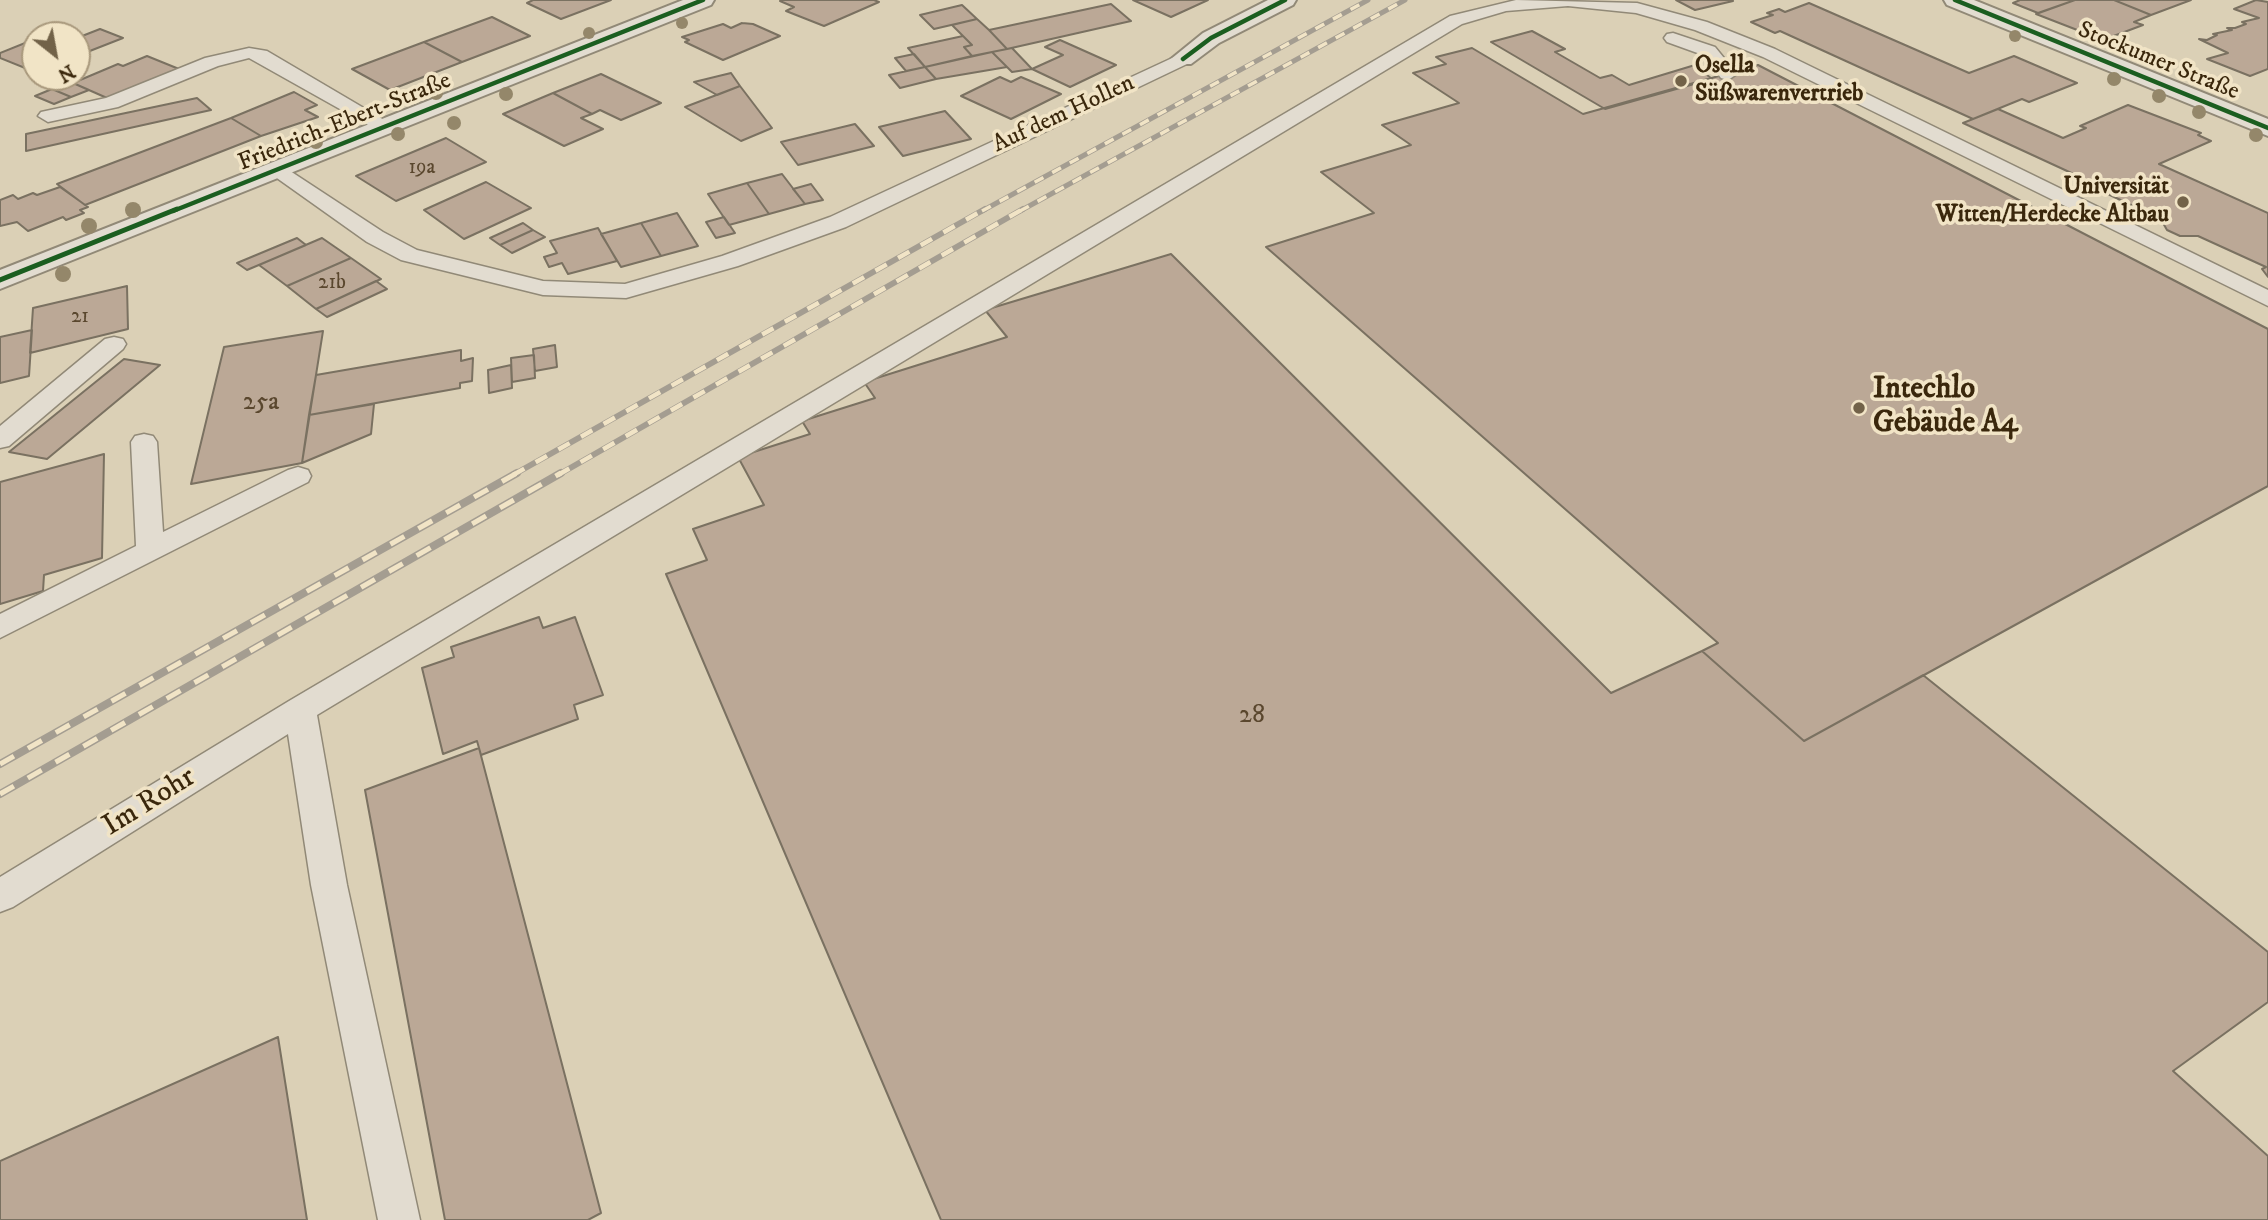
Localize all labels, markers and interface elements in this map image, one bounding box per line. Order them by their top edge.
street label: Stockumer Straße [2073,17,2243,107]
north arrow [21,21,91,91]
place label: Osella Süßwarenvertrieb [1695,53,1863,109]
text: N [53,59,79,87]
street label: Friedrich-Ebert-Straße [235,67,455,179]
street label: Auf dem Hollen [989,70,1139,160]
marker: Osella Süßwarenvertrieb [1673,73,1689,89]
house number: 19a [408,156,436,182]
place label: Universität Witten/Herdecke Altbau [1936,174,2169,230]
marker: Universität Witten/Herdecke Altbau [2175,194,2191,210]
house number: 21b [318,271,346,297]
house number: 21 [71,305,89,331]
place label: Intechlo Gebäude A4 [1873,373,2018,444]
house number: 25a [243,388,279,420]
marker: Intechlo Gebäude A4 [1851,400,1867,416]
house number: 28 [1239,701,1265,733]
street label: Im Rohr [97,761,203,845]

